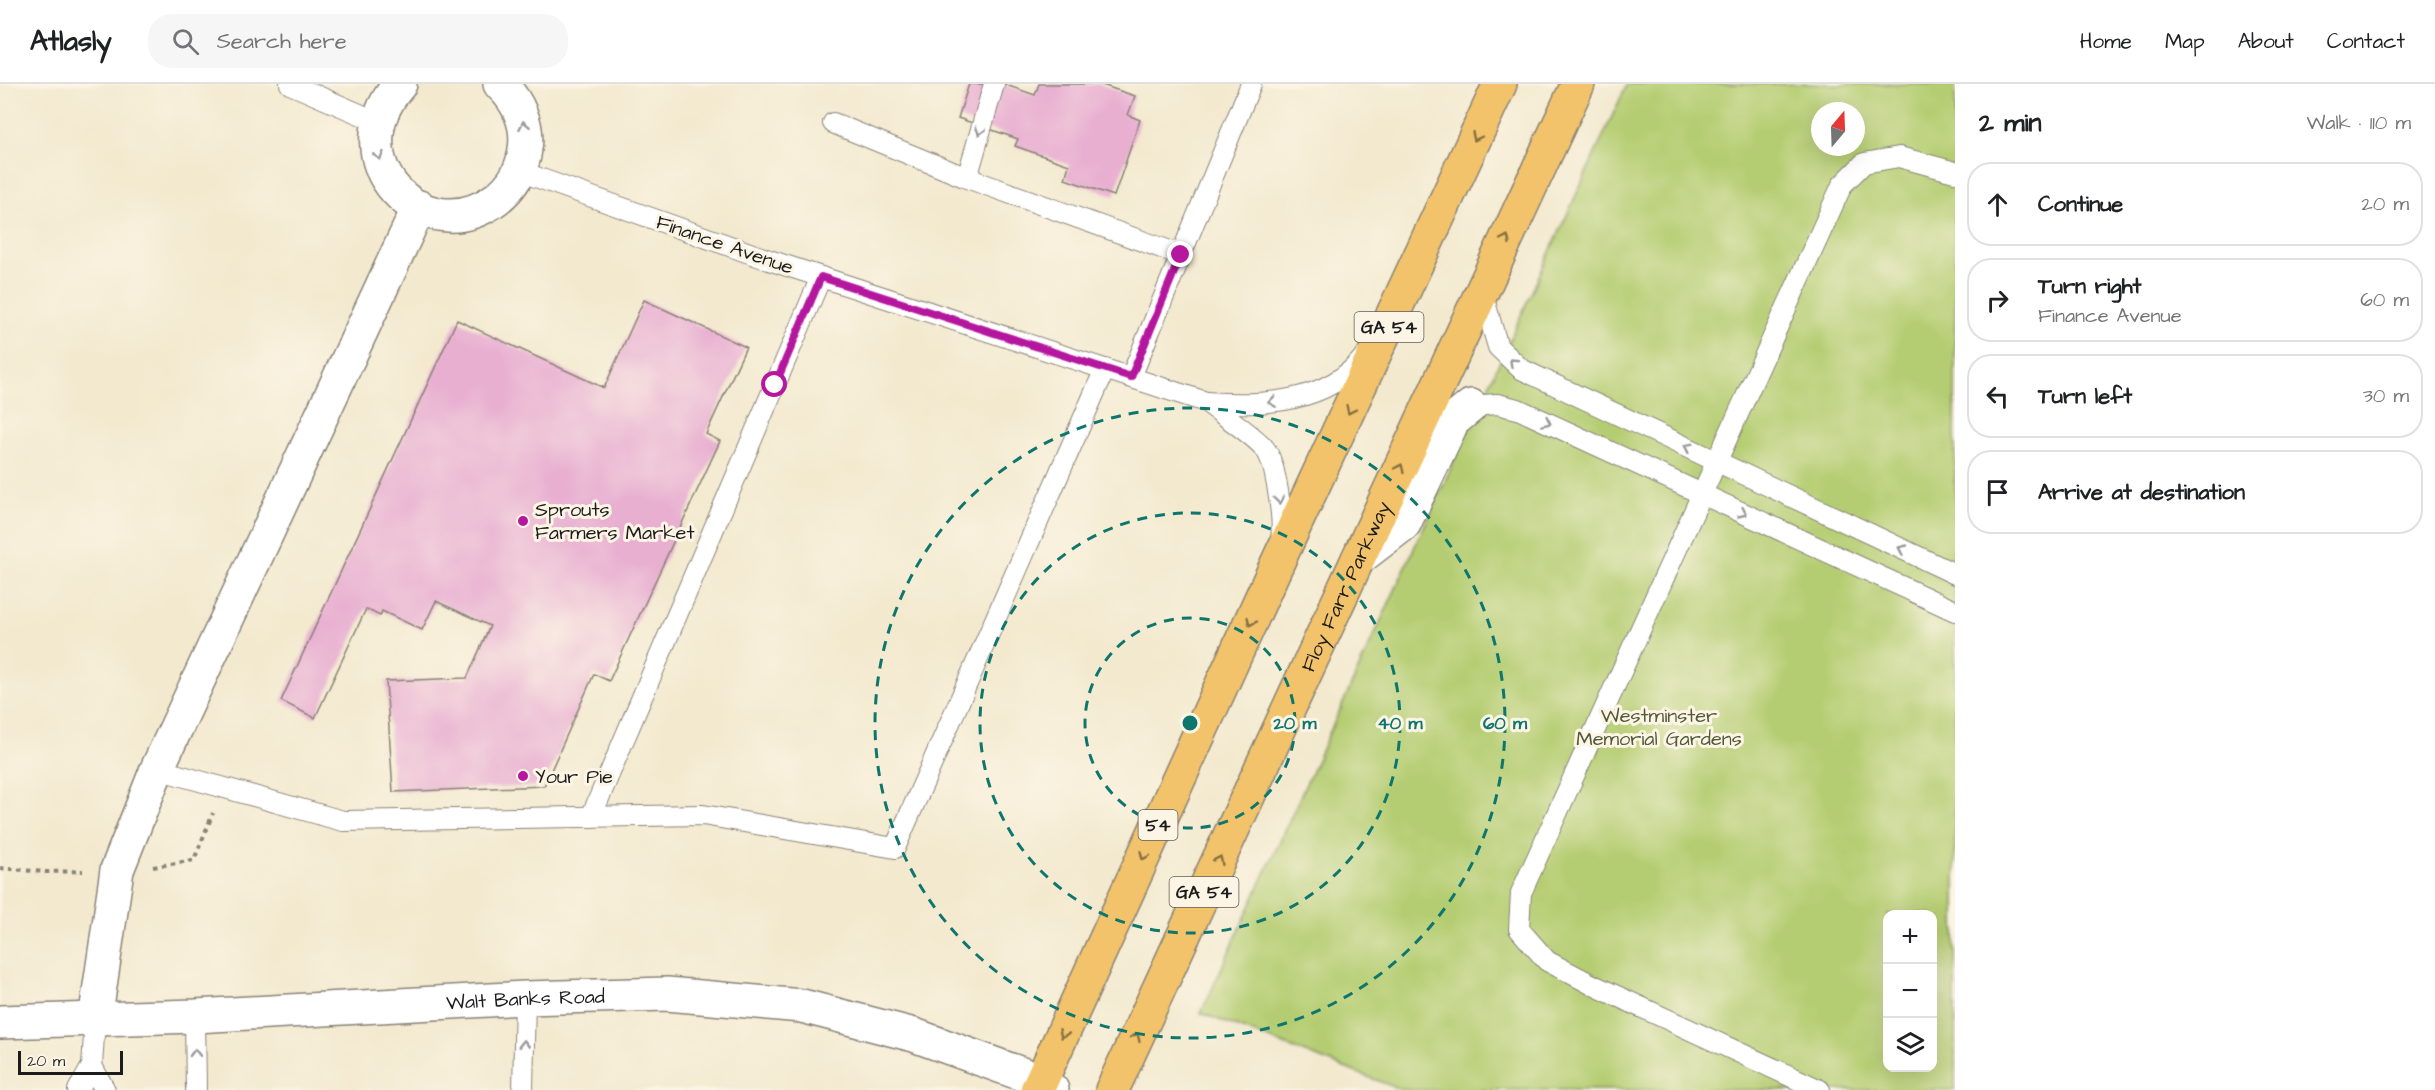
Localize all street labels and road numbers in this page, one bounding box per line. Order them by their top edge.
street label: Finance Avenue [652,208,797,282]
road number: GA 54 [1354,312,1424,342]
street label: Floy Farr Parkway [1295,497,1399,677]
road number: 54 [1138,810,1178,840]
road number: GA 54 [1170,877,1238,907]
street label: Walt Banks Road [445,983,605,1017]

